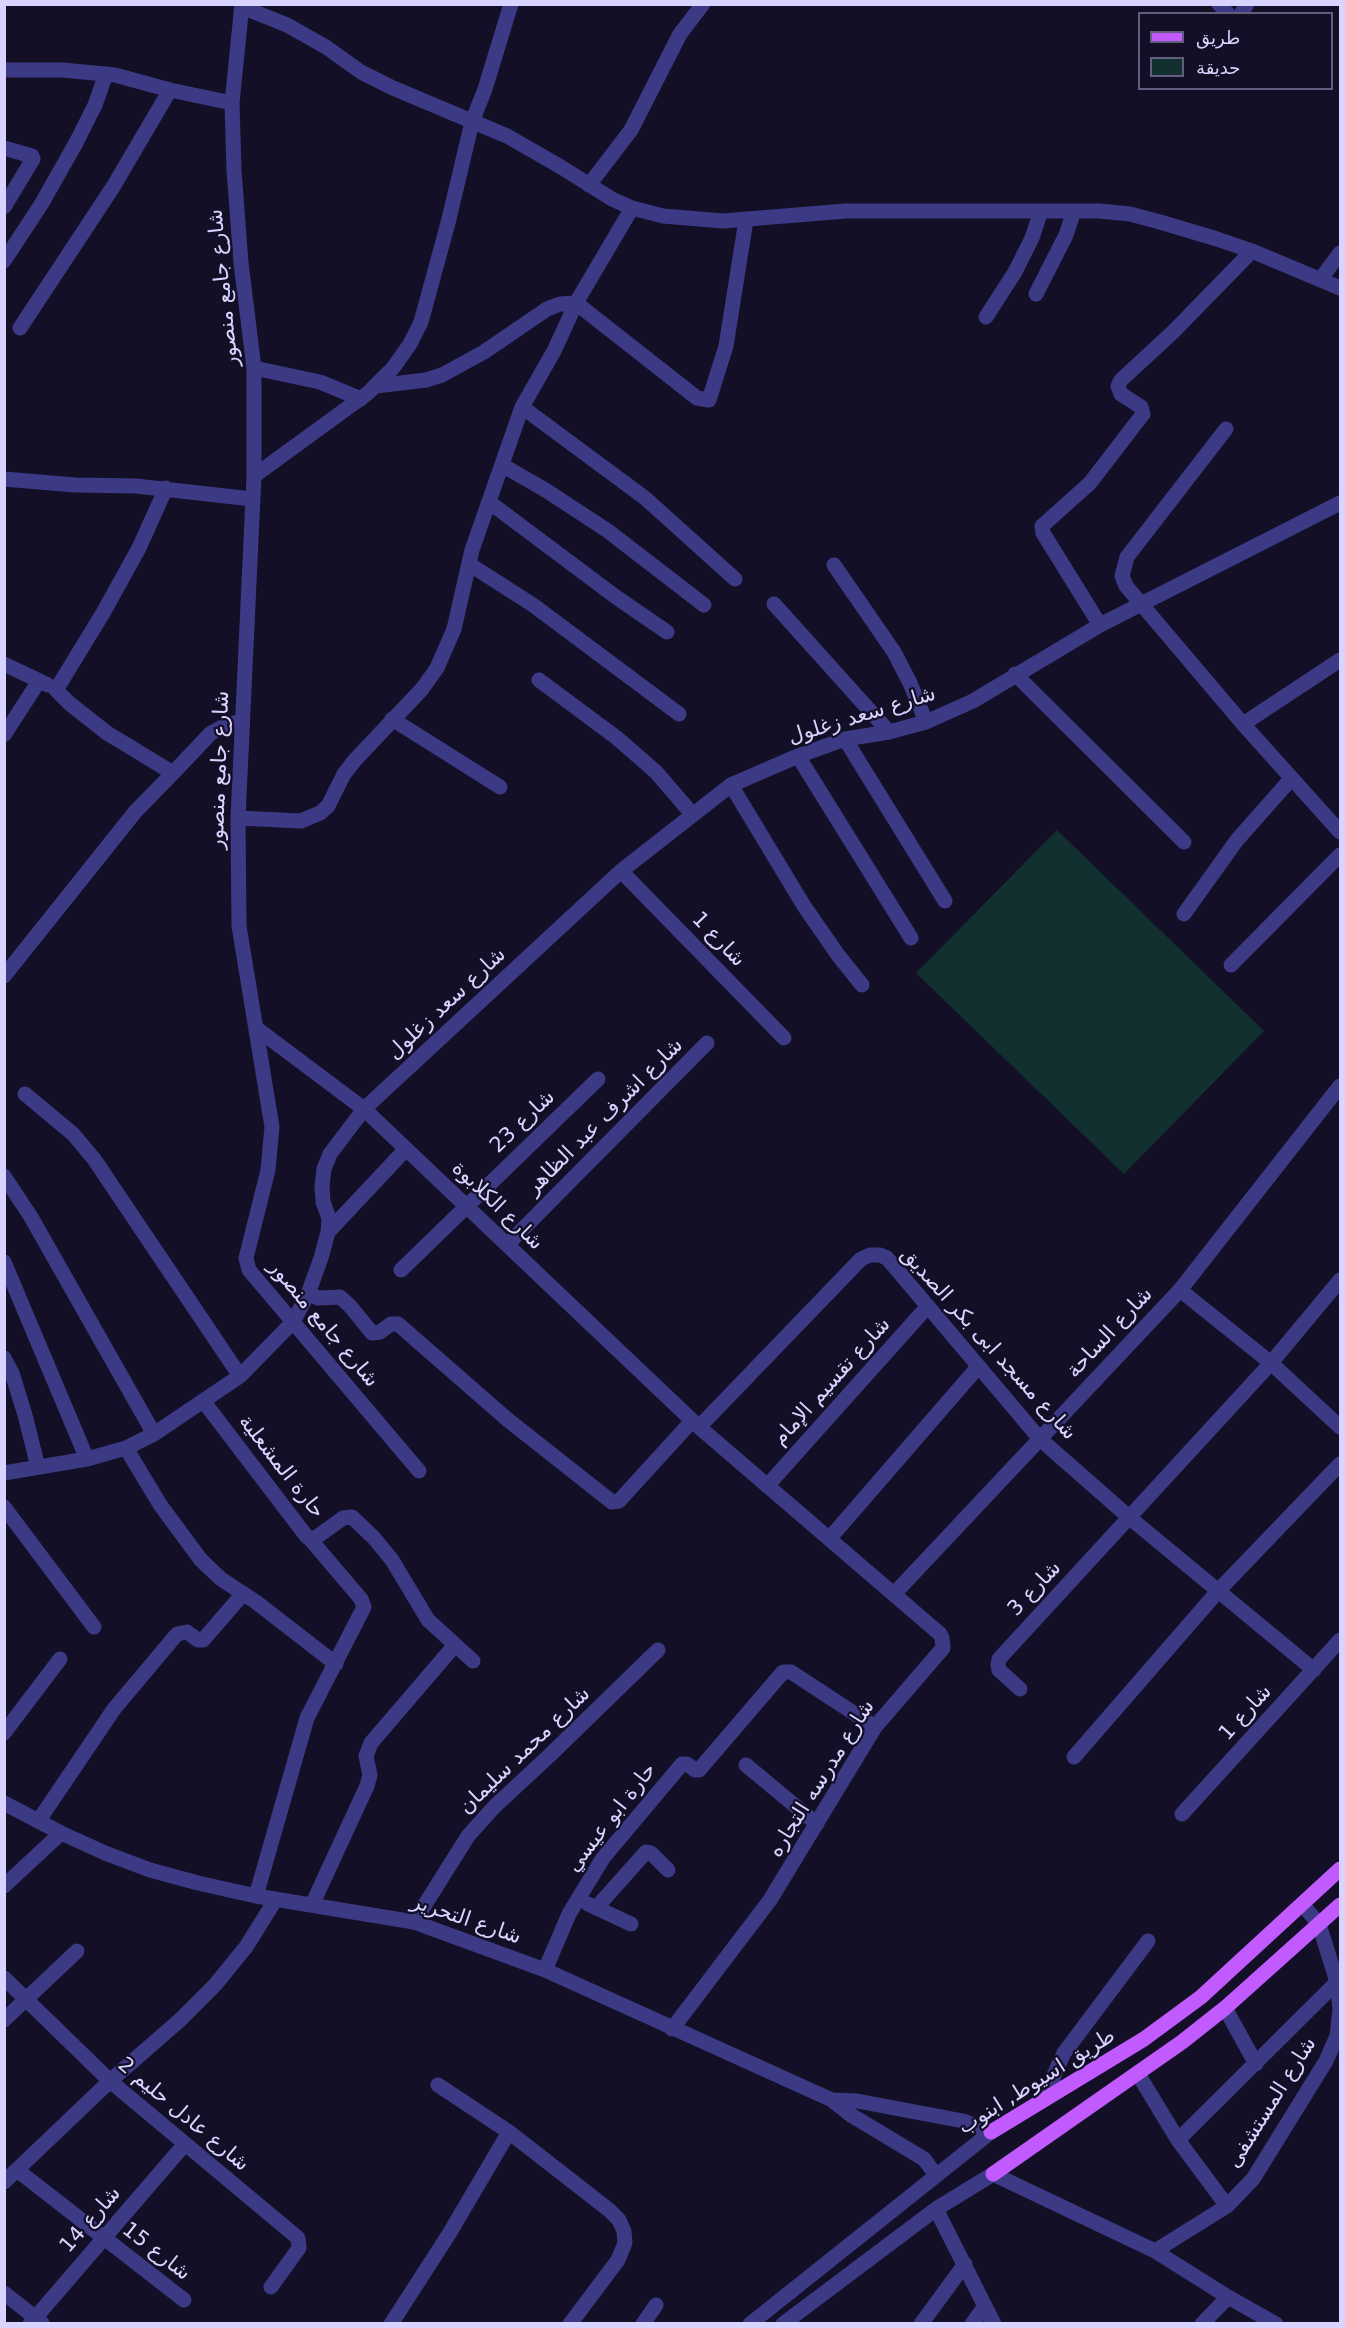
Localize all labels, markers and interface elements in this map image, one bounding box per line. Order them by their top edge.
legend [1138,12,1333,90]
text: طريق [1196,27,1240,48]
text: حديقة [1196,57,1240,78]
street label: شارع جامع منصور [203,208,245,368]
street label: شارع سعد زغلول [785,682,939,750]
street label: شارع جامع منصور [205,690,235,850]
street label: شارع 1 [686,907,750,973]
street label: شارع سعد زغلول [382,943,512,1065]
street label: شارع اشرف عبد الظاهر [521,1033,689,1201]
street label: شارع 23 [485,1085,561,1159]
street label: شارع الكلابوة [446,1156,548,1256]
street label: شارع مسجد ابى بكر الصديق [895,1242,1081,1446]
street label: شارع جامع منصور [262,1255,384,1393]
street label: شارع الساحة [1062,1282,1158,1384]
street label: شارع تقسيم الإمام [768,1313,896,1451]
street label: حارة المشعلية [233,1410,329,1524]
street label: شارع 3 [1003,1556,1067,1622]
street label: شارع 1 [1214,1680,1278,1746]
street label: شارع محمد سليمان [454,1682,596,1820]
street label: شارع مدرسه التجاره [763,1696,881,1862]
street label: حارة ابو عيسي [562,1758,662,1878]
street label: شارع التحرير [408,1889,524,1951]
street label: طريق اسيوط, ابنوب [954,2024,1120,2140]
street label: شارع المستشفى [1222,2033,1322,2173]
street label: شارع عادل حليم 2 [112,2053,254,2177]
street label: شارع 14 [55,2182,127,2258]
street label: شارع 15 [117,2217,195,2287]

